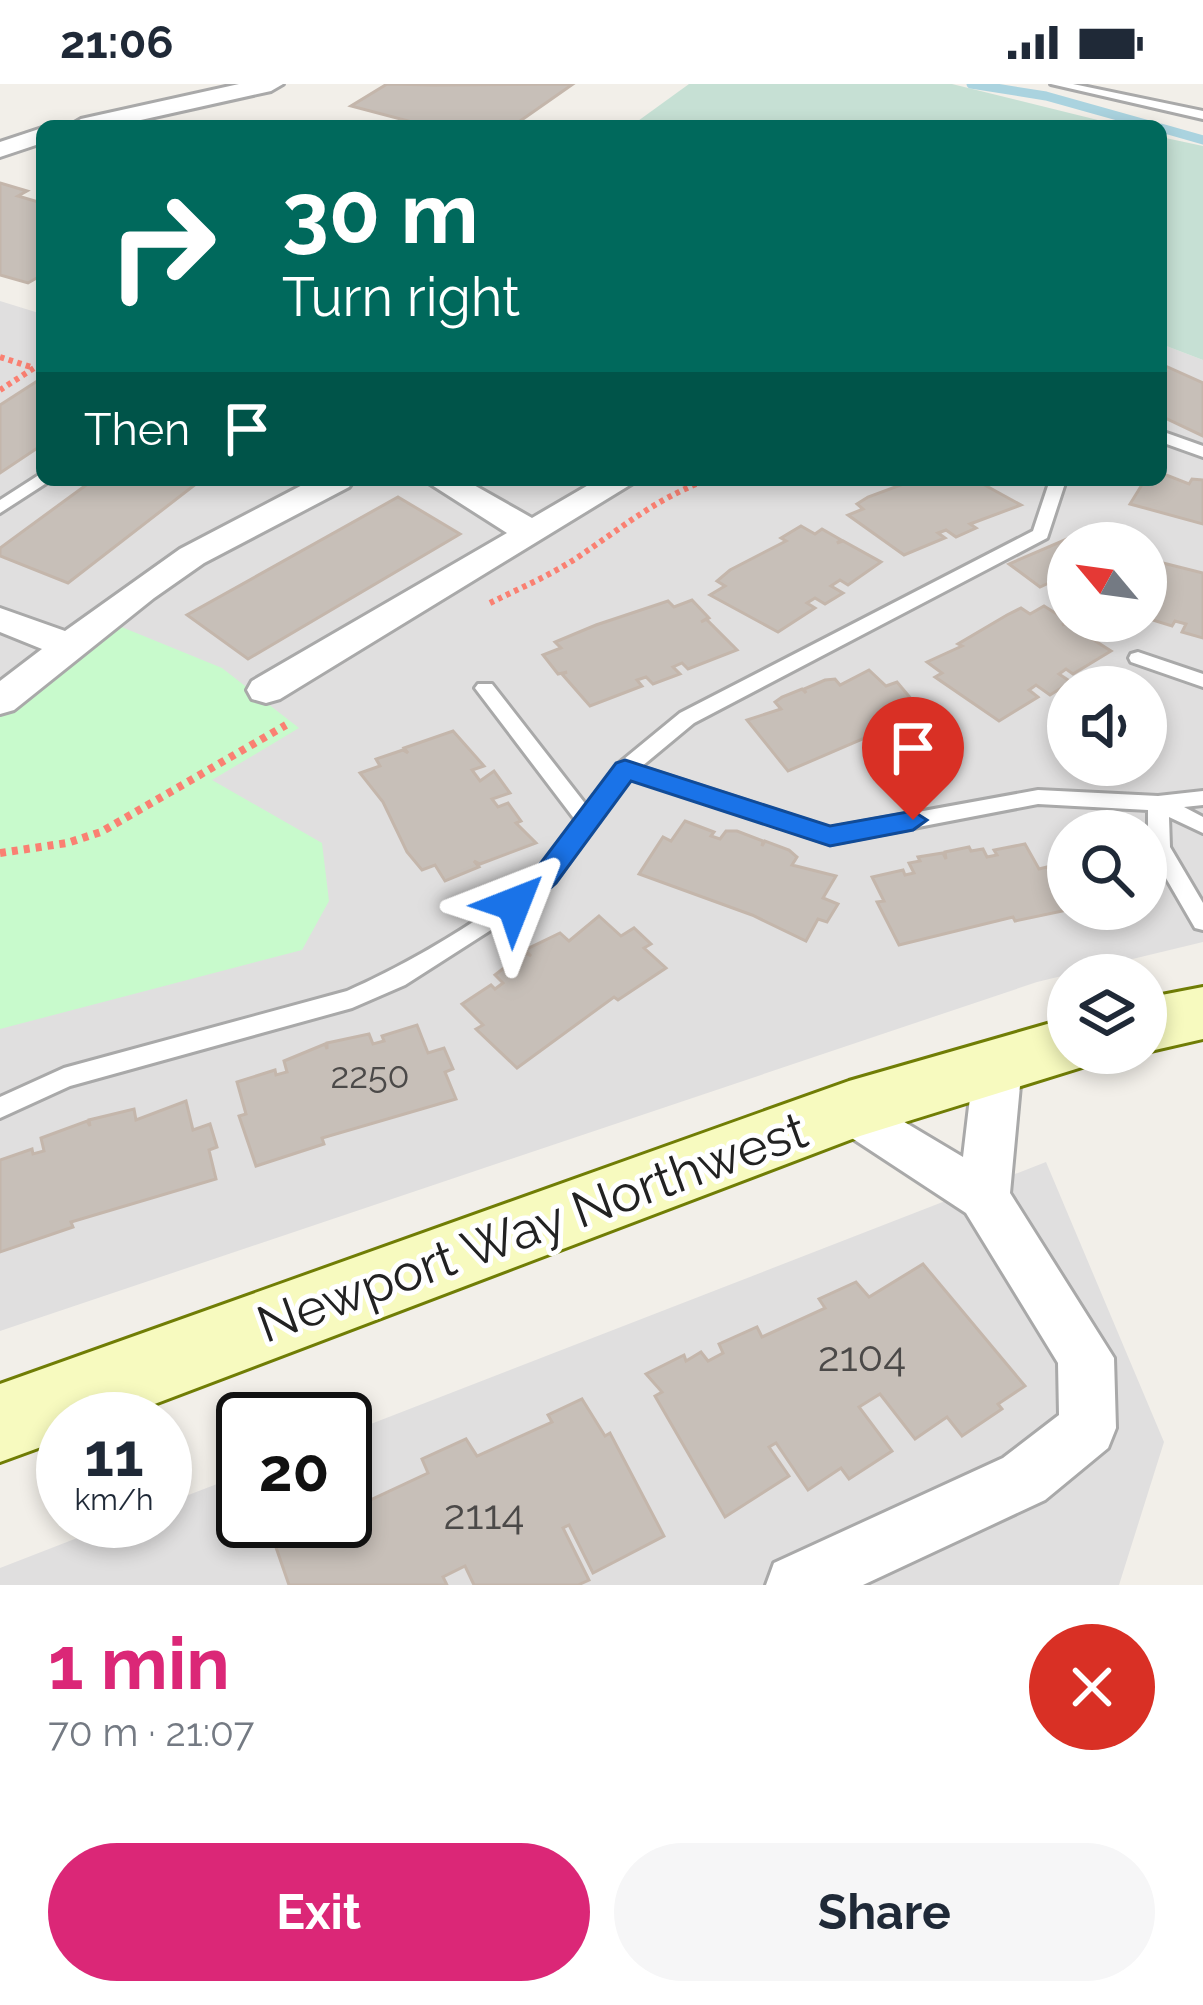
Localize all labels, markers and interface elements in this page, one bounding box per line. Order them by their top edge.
text: 21:06 [60,16,174,69]
text: 30 m [282,164,479,263]
icon: right [84,168,240,324]
text: Turn right [282,265,520,329]
icon: arrive [214,396,280,462]
text: Then [84,403,190,456]
north arrow [1047,522,1167,642]
map controls [1047,522,1167,1074]
button: sound [1047,666,1167,786]
pin [862,697,964,820]
icon: arrive [880,715,946,781]
button: search [1047,810,1167,930]
position arrow [451,841,577,967]
button: layers [1047,954,1167,1074]
house number: 2250 [330,1054,410,1096]
street label: Newport Way Northwest [249,1100,815,1354]
house number: 2104 [818,1332,906,1381]
speed limit sign: 20 [216,1392,372,1548]
text: 11 [84,1420,144,1490]
text: km/h [74,1482,154,1517]
house number: 2114 [444,1490,524,1539]
text: 1 min [48,1621,230,1706]
button: close [1029,1624,1155,1750]
text: 70 m · 21:07 [48,1709,254,1755]
button: Exit [48,1843,590,1981]
button: Share [614,1843,1155,1981]

